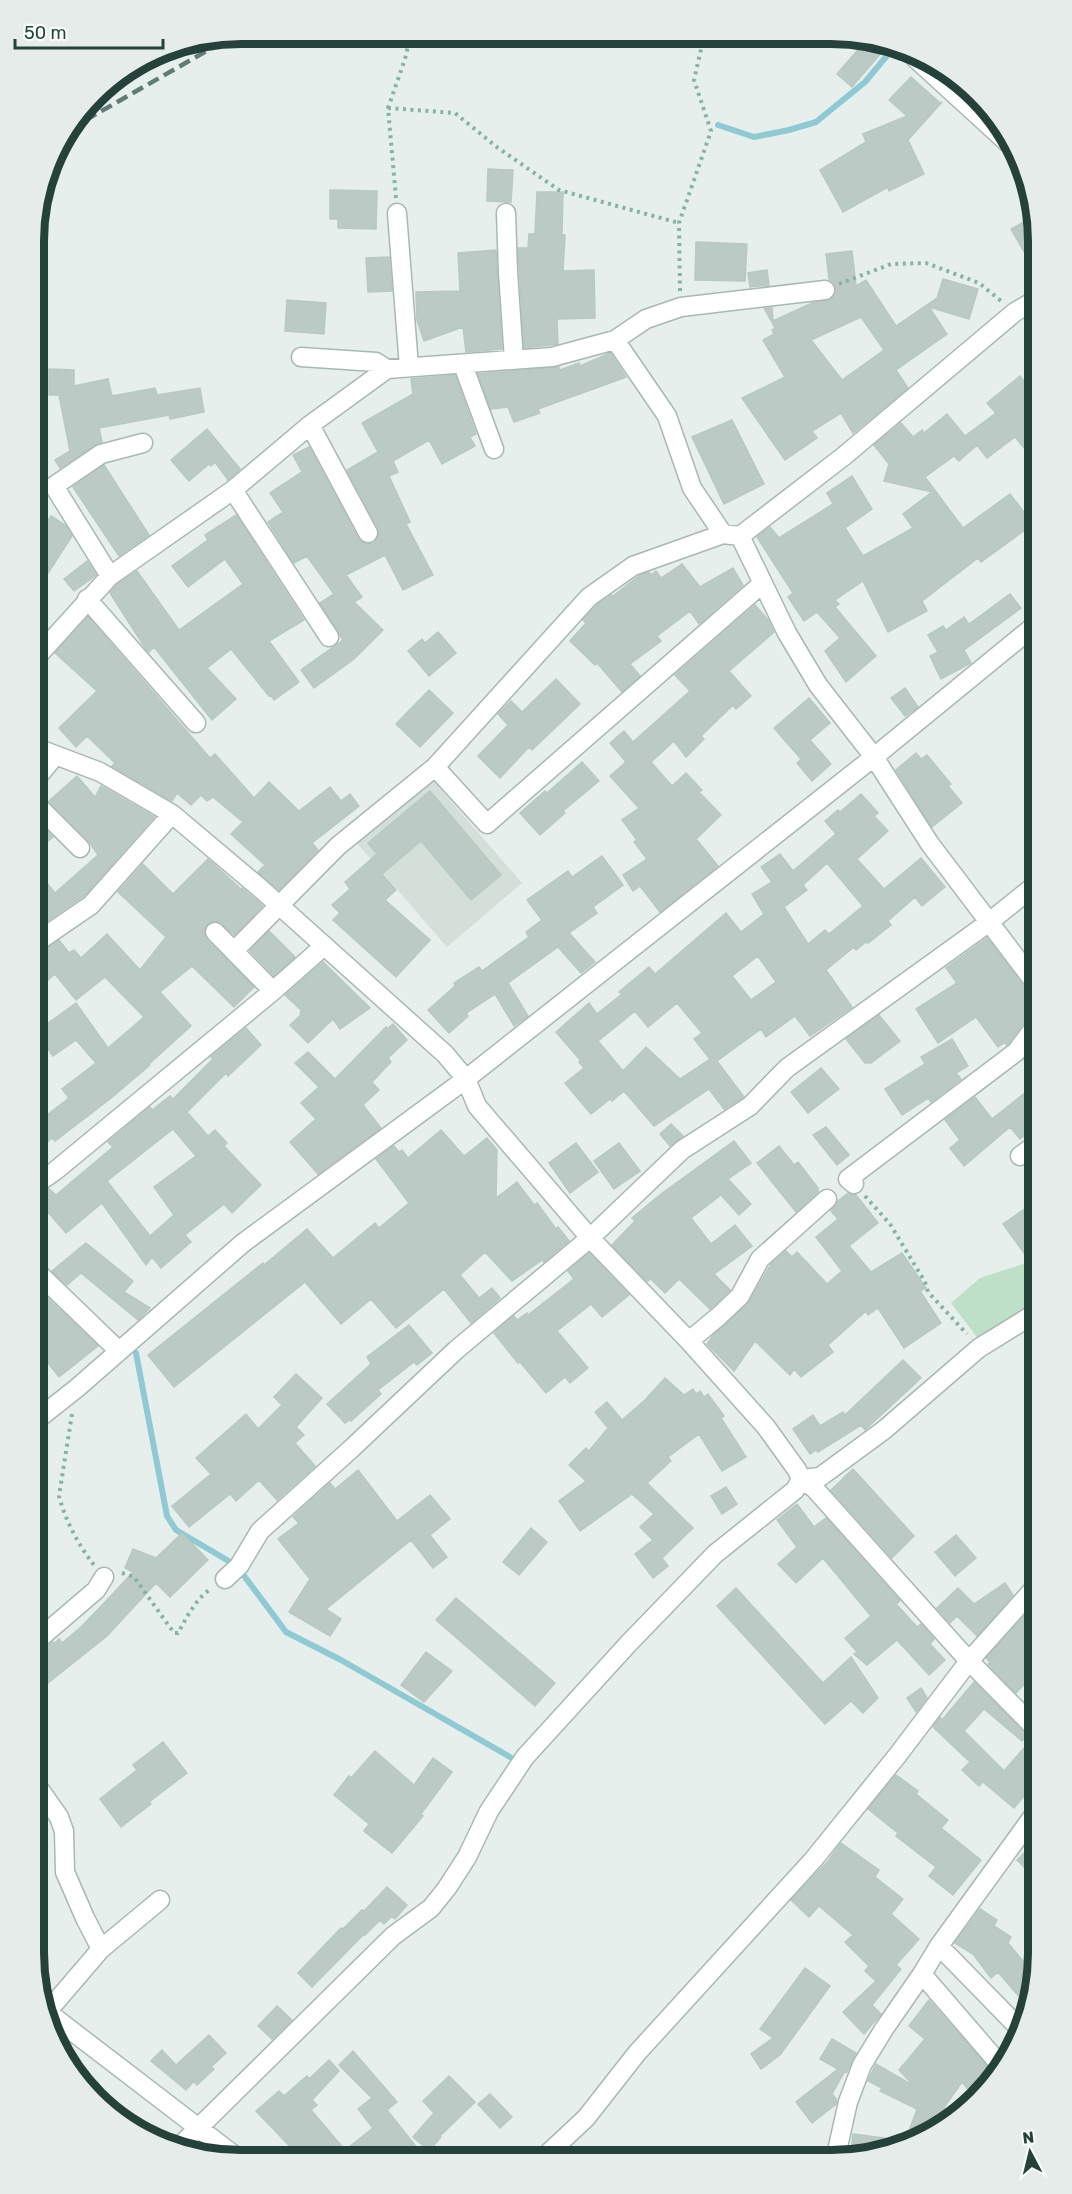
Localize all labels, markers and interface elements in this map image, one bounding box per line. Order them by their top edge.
scale bar [15,12,164,50]
text: 50 m [24,22,67,44]
north arrow [1000,2122,1060,2182]
text: N [1021,2127,1035,2148]

